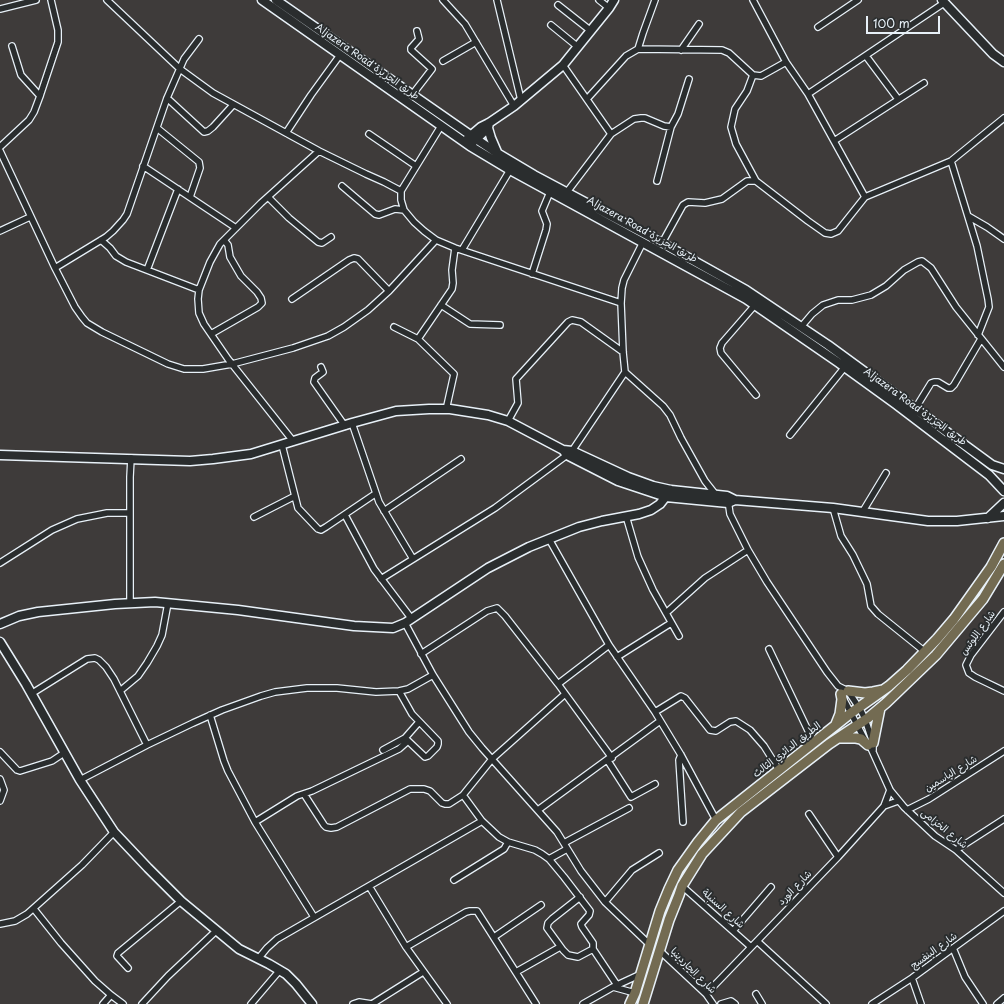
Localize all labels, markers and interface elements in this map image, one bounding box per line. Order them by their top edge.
scale bar [868,8,942,34]
text: 100 m [873,14,910,32]
street label: Aljazera Road طريق الجزيزة [313,21,421,103]
street label: Aljazera Road طريق الجزيزة [585,195,699,265]
street label: Aljazera Road طريق الجزيزة [861,366,969,448]
street label: شارع اللوتس [958,608,998,658]
street label: الطريق الدائري الثالث [751,720,823,780]
street label: شارع الياسمين [923,753,979,795]
street label: شارع الخزامى [918,807,970,851]
street label: شارع الورد [776,868,814,908]
street label: شارع السنبلة [699,887,747,931]
street label: شارع البنفسج [908,930,960,972]
street label: شارع الجاردينيا [668,946,718,996]

